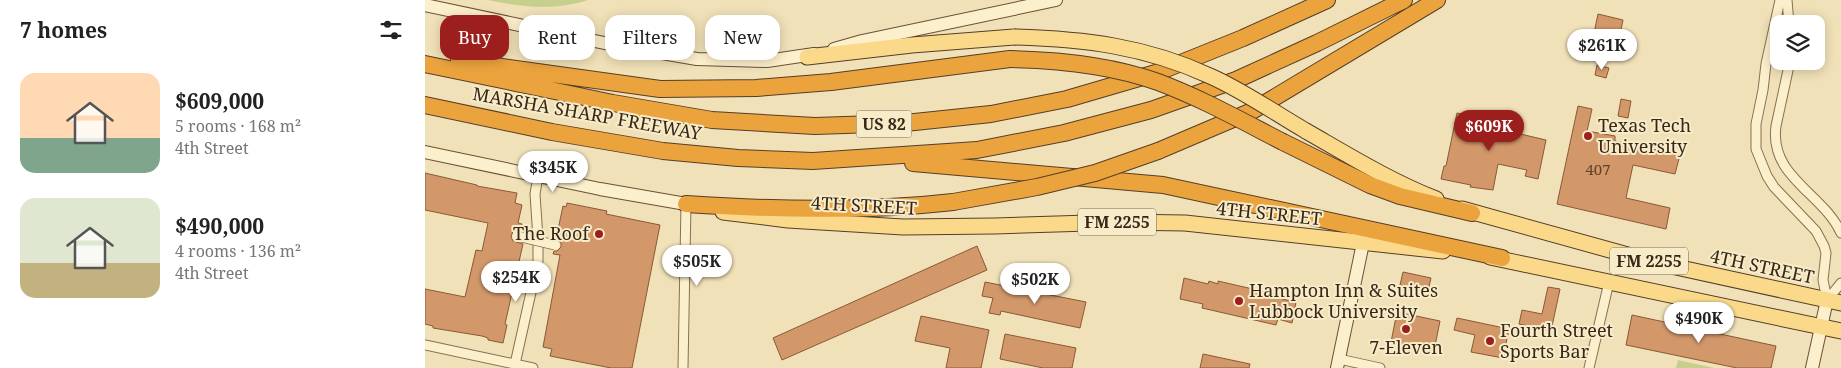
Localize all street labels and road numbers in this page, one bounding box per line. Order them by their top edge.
street label: MARSHA SHARP FREEWAY [471,81,704,145]
road number: US 82 [857,110,911,138]
street label: 4TH STREET [811,190,918,220]
street label: 4TH STREET [1215,196,1323,230]
road number: FM 2255 [1078,208,1156,236]
street label: 4TH STREET [1708,243,1816,289]
road number: FM 2255 [1610,248,1688,274]

